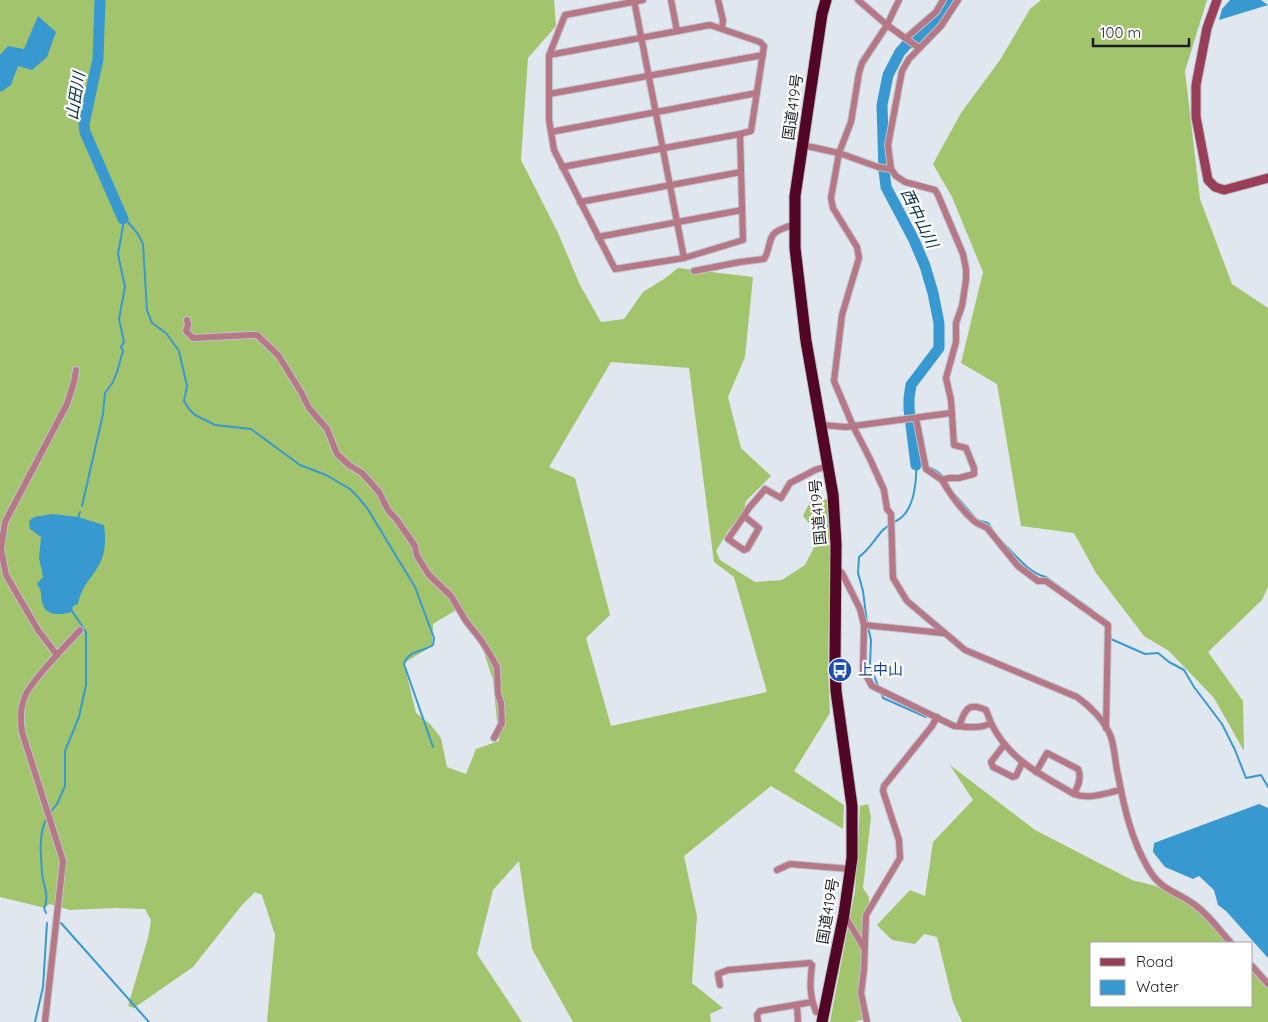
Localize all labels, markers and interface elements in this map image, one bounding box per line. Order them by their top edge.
scale bar [1093,15,1189,47]
text: 100 m [1100,23,1141,42]
water label: 山田川 [61,69,89,121]
street label: 国道419号 [778,73,807,141]
water label: 西中山川 [897,185,944,253]
street label: 国道419号 [805,478,830,546]
bus stop icon: 上中山 [827,657,853,683]
place label: 上中山 [858,660,903,679]
street label: 国道419号 [812,876,843,945]
legend [1090,942,1253,1007]
text: Road [1136,952,1173,971]
text: Water [1136,977,1179,996]

